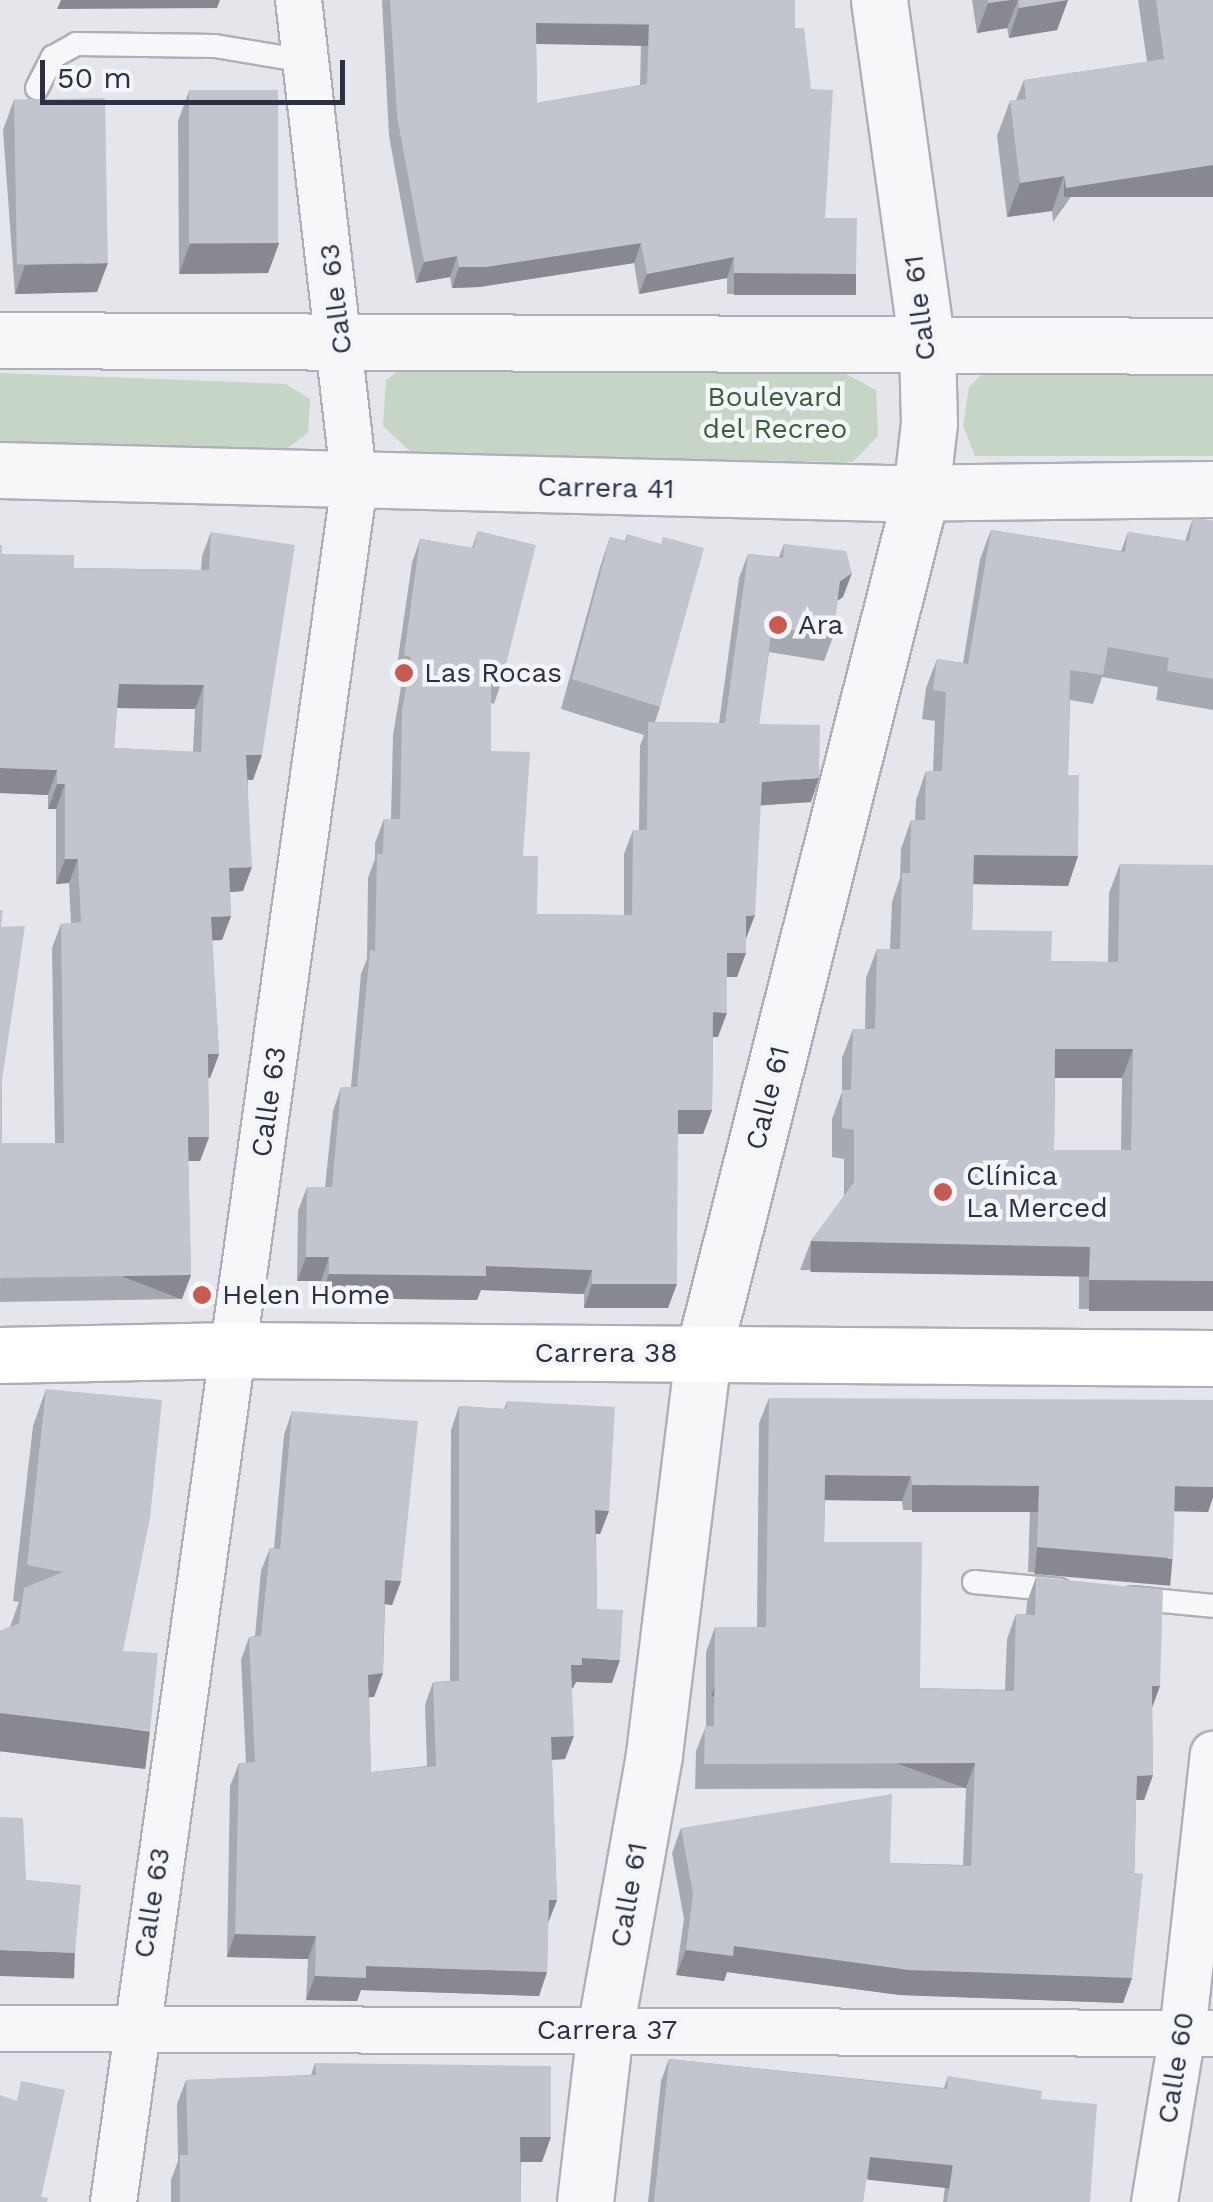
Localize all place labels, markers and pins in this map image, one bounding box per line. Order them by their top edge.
place label: Ara [798,608,843,642]
marker: Ara [767,614,789,636]
place label: Las Rocas [424,656,562,690]
marker: Las Rocas [393,662,415,684]
place label: Clínica La Merced [966,1159,1108,1225]
marker: Clínica La Merced [930,1179,956,1205]
place label: Helen Home [222,1278,390,1312]
marker: Helen Home [191,1284,213,1306]

